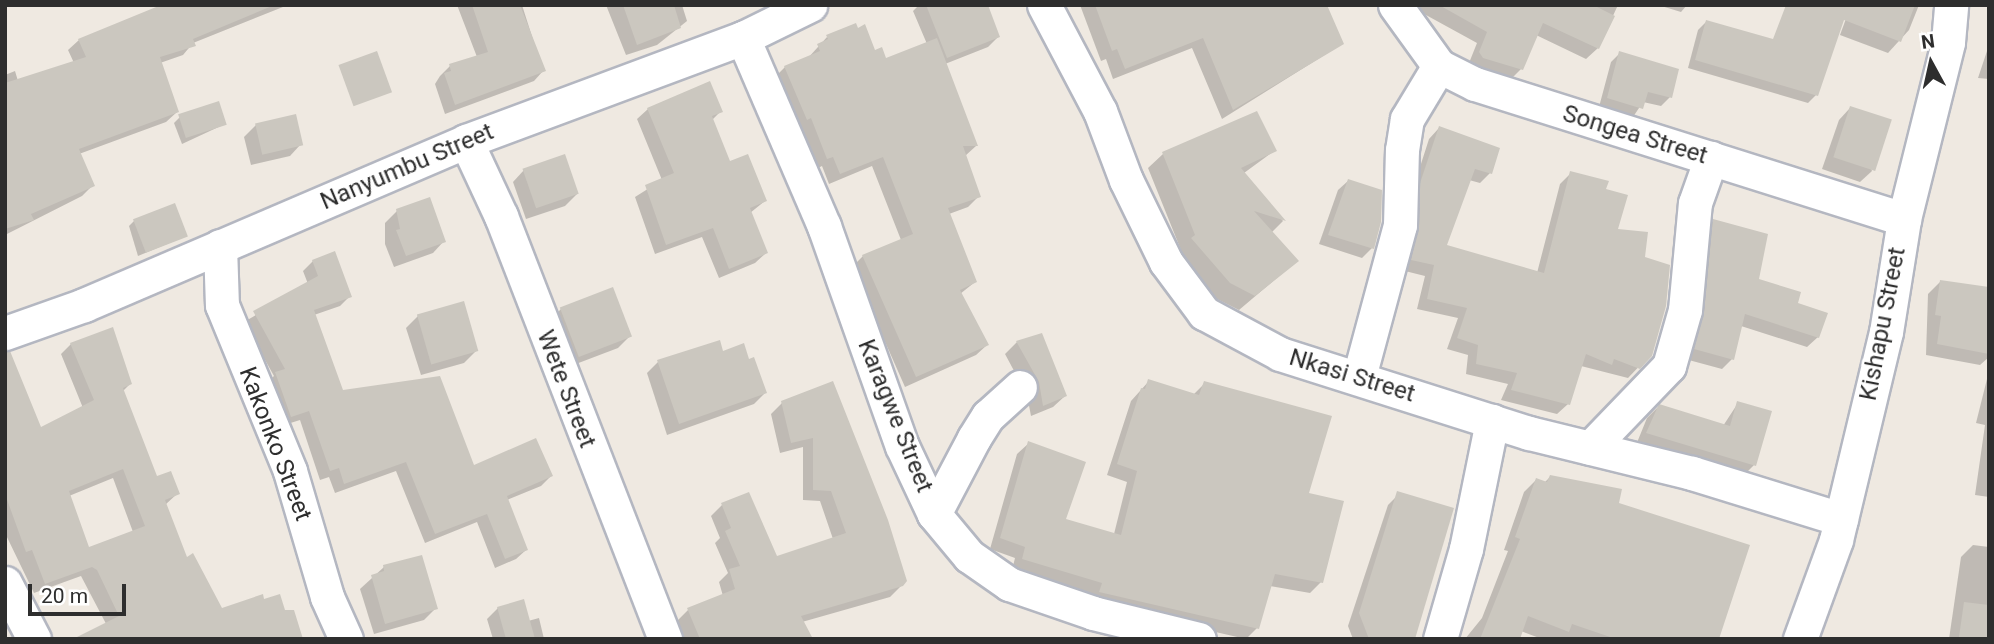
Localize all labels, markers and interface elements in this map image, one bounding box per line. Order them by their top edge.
north arrow [1896,28,1966,98]
text: N [1920,29,1936,54]
street label: Songea Street [1559,99,1711,171]
street label: Nanyumbu Street [316,118,498,216]
street label: Kishapu Street [1854,245,1912,403]
street label: Wete Street [530,326,602,452]
street label: Karagwe Street [851,335,939,497]
street label: Nkasi Street [1286,343,1418,409]
street label: Kakonko Street [232,363,318,525]
scale bar [32,570,130,614]
text: 20 m [41,584,88,608]

